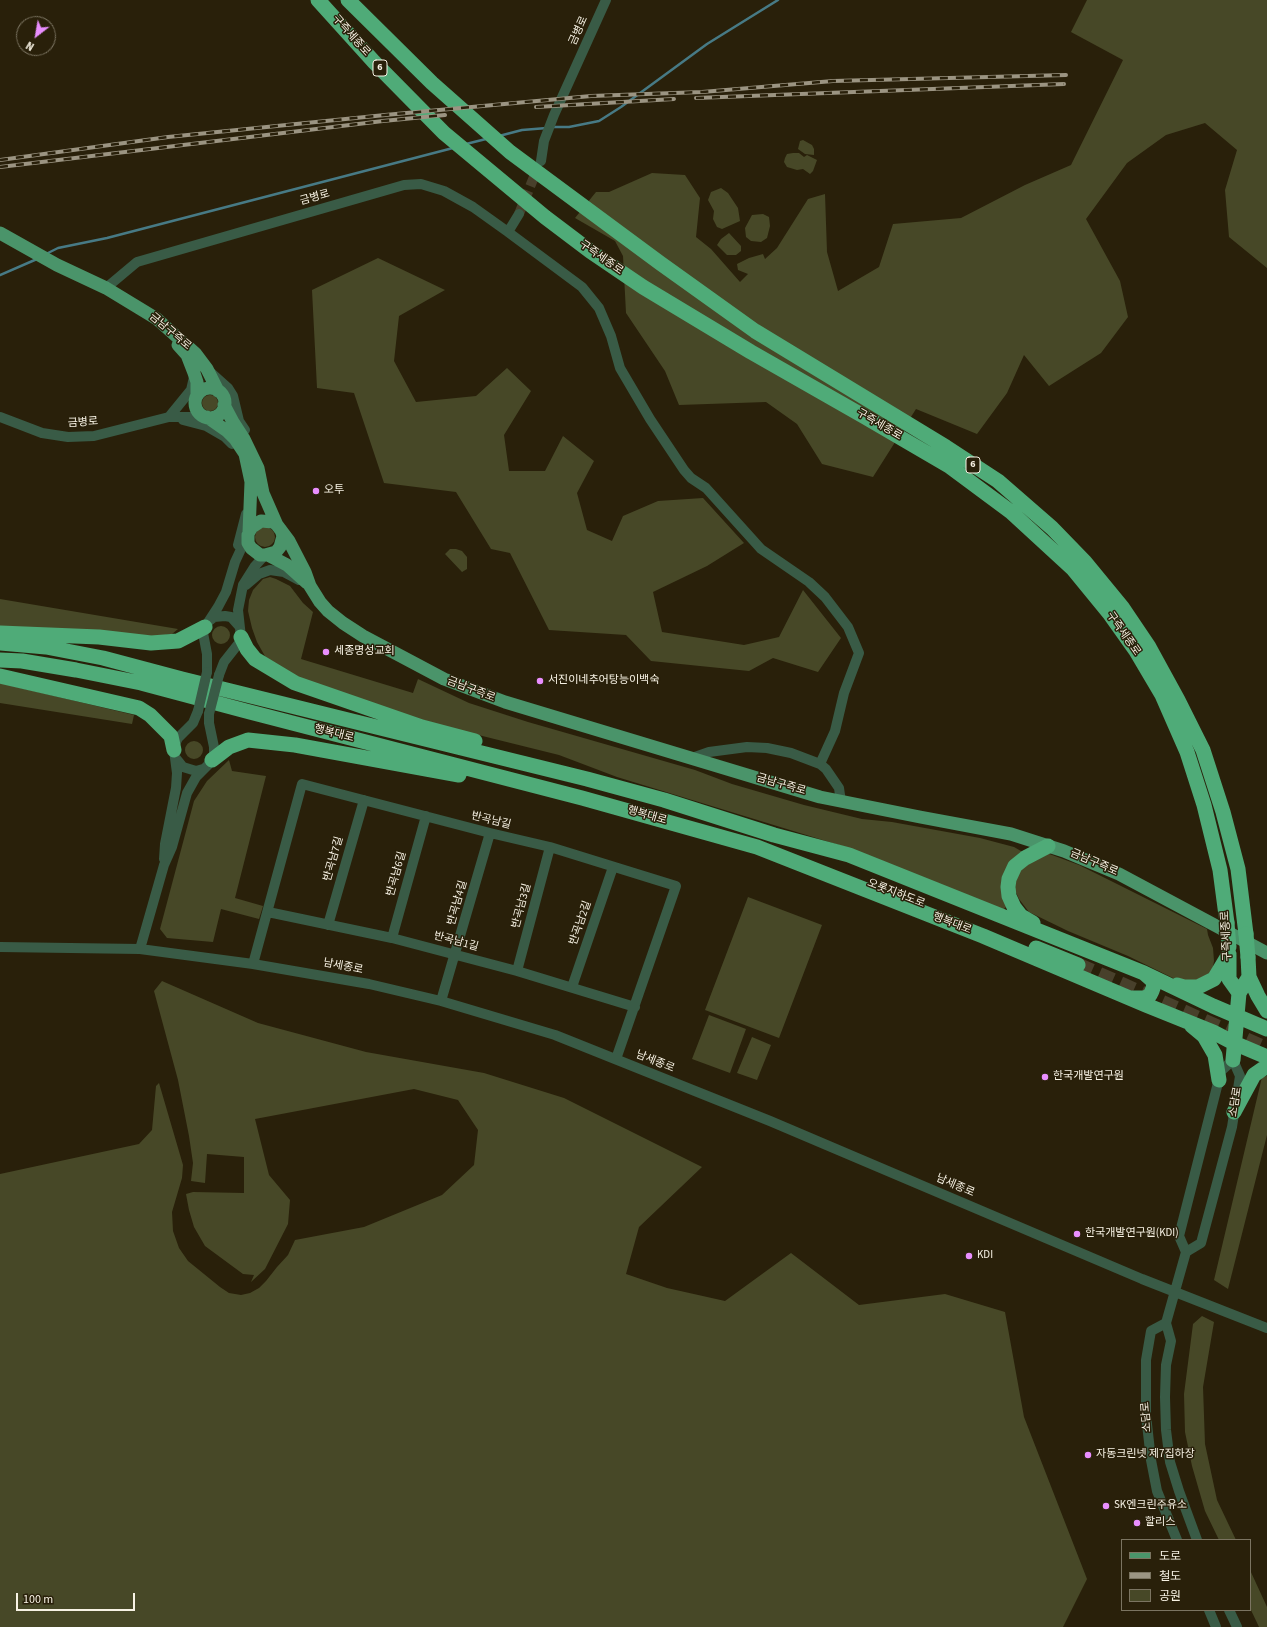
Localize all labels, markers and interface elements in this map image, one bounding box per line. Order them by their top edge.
street label: 구즉세종로 [329,13,373,59]
street label: 금병로 [567,14,591,48]
north arrow [16,16,56,56]
text: N [23,38,37,54]
road number: 6 [373,60,387,76]
street label: 금병로 [299,187,331,209]
street label: 구즉세종로 [576,238,626,278]
street label: 금남구즉로 [146,311,194,353]
street label: 구즉세종로 [854,407,904,443]
street label: 금병로 [67,415,99,431]
road number: 6 [966,457,980,473]
place label: 오투 [324,484,344,498]
marker: 오투 [311,486,321,496]
street label: 구즉세종로 [1103,609,1143,659]
place label: 세종명성교회 [334,645,395,659]
marker: 세종명성교회 [321,647,331,657]
place label: 서진이네추어탕능이백숙 [548,674,659,688]
street label: 금남구즉로 [445,675,497,705]
marker: 서진이네추어탕능이백숙 [535,676,545,686]
street label: 행복대로 [313,723,355,745]
street label: 금남구즉로 [755,772,807,798]
street label: 행복대로 [626,804,668,828]
street label: 반곡남길 [470,810,512,832]
street label: 반곡남7길 [321,835,347,883]
street label: 금남구즉로 [1068,847,1120,879]
street label: 반곡남6길 [384,850,410,898]
street label: 오롯지하도로 [865,877,927,911]
street label: 반곡남4길 [445,879,471,927]
street label: 반곡남3길 [510,882,534,930]
street label: 반곡남2길 [567,899,595,947]
street label: 구즉세종로 [1219,910,1235,962]
street label: 행복대로 [931,911,973,937]
street label: 반곡남1길 [432,930,480,954]
street label: 남세종로 [322,957,364,977]
street label: 남세종로 [634,1048,676,1076]
place label: 한국개발연구원 [1053,1070,1124,1084]
marker: 한국개발연구원 [1040,1072,1050,1082]
street label: 소담로 [1227,1086,1245,1118]
street label: 남세종로 [934,1172,976,1200]
place label: 한국개발연구원(KDI) [1085,1227,1179,1241]
marker: 한국개발연구원(KDI) [1072,1229,1082,1239]
place label: KDI [977,1249,993,1263]
marker: KDI [964,1251,974,1261]
street label: 소담로 [1139,1401,1155,1433]
place label: 자동크린넷 제7집하장 [1096,1448,1195,1462]
marker: 자동크린넷 제7집하장 [1083,1450,1093,1460]
place label: SK엔크린주유소 [1114,1499,1187,1513]
marker: SK엔크린주유소 [1101,1501,1111,1511]
place label: 할리스 [1145,1516,1175,1530]
marker: 할리스 [1132,1518,1142,1528]
legend [1121,1539,1251,1611]
text: 도로 [1159,1548,1181,1565]
text: 철도 [1159,1568,1181,1585]
scale bar [18,1585,137,1611]
text: 공원 [1159,1588,1181,1605]
text: 100 m [23,1591,53,1608]

